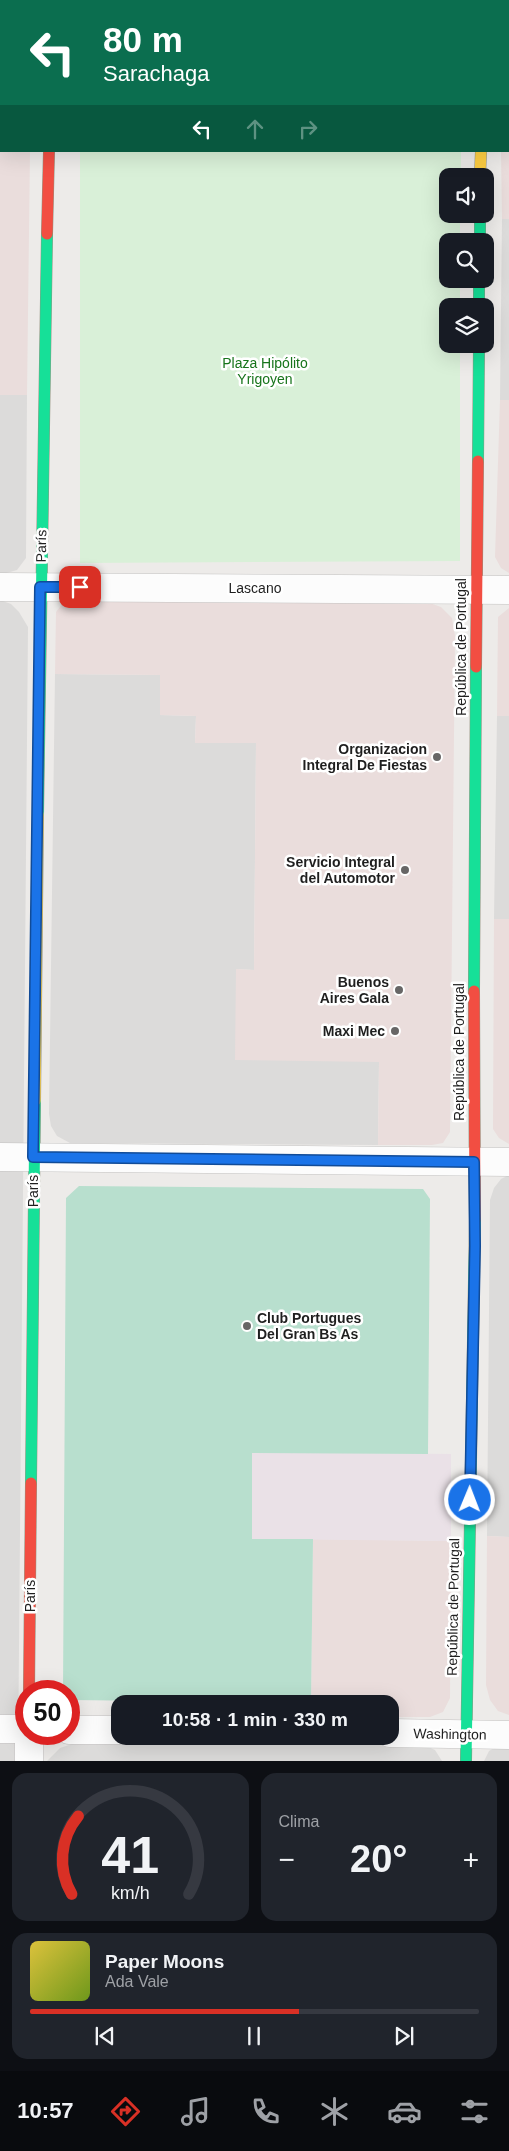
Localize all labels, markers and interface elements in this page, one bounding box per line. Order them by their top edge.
icon: left [20,20,85,85]
text: 80 m [103,20,183,59]
text: Sarachaga [103,61,209,86]
icon: left [188,115,216,143]
icon: ahead [241,115,269,143]
icon: right [294,115,322,143]
map controls [439,168,494,353]
button: sound [439,168,494,223]
button: search [439,233,494,288]
button: layers [439,298,494,353]
park label: Plaza Hipólito Yrigoyen [222,355,308,387]
street label: París [33,530,49,562]
pin [59,566,101,608]
icon: arrive [66,573,94,601]
street label: República de Portugal [453,578,469,716]
street label: Lascano [229,580,282,596]
place label: Organizacion Integral De Fiestas [303,741,427,773]
marker: Organizacion Integral De Fiestas [431,751,443,763]
place label: Servicio Integral del Automotor [286,854,396,886]
marker: Servicio Integral del Automotor [399,864,411,876]
place label: Buenos Aires Gala [320,974,389,1006]
street label: República de Portugal [451,983,467,1121]
marker: Buenos Aires Gala [393,984,405,996]
place label: Maxi Mec [323,1023,385,1039]
marker: Maxi Mec [389,1025,401,1037]
street label: París [25,1175,41,1207]
place label: Club Portugues Del Gran Bs As [257,1310,361,1342]
marker: Club Portugues Del Gran Bs As [241,1320,253,1332]
position arrow [443,1473,495,1525]
street label: República de Portugal [444,1538,462,1676]
street label: París [22,1580,38,1612]
speed limit sign: 50 [15,1680,80,1745]
text: 10:58 · 1 min · 330 m [162,1709,348,1730]
street label: Washington [413,1725,487,1743]
text: Clima [279,1813,319,1830]
text: 41 [101,1826,159,1884]
text: 20° [350,1838,407,1880]
text: − [279,1844,295,1875]
text: + [463,1844,479,1875]
text: km/h [111,1883,150,1903]
text: Paper Moons [105,1951,224,1972]
text: Ada Vale [105,1973,169,1990]
icon: previous [91,2022,119,2050]
icon: pause [240,2022,268,2050]
icon: next [390,2022,418,2050]
icon: directions [108,2094,143,2129]
icon: music [178,2094,213,2129]
icon: phone [248,2094,283,2129]
icon: climate [317,2094,352,2129]
icon: car [387,2094,422,2129]
icon: filters [457,2094,492,2129]
text: 10:57 [17,2098,74,2123]

